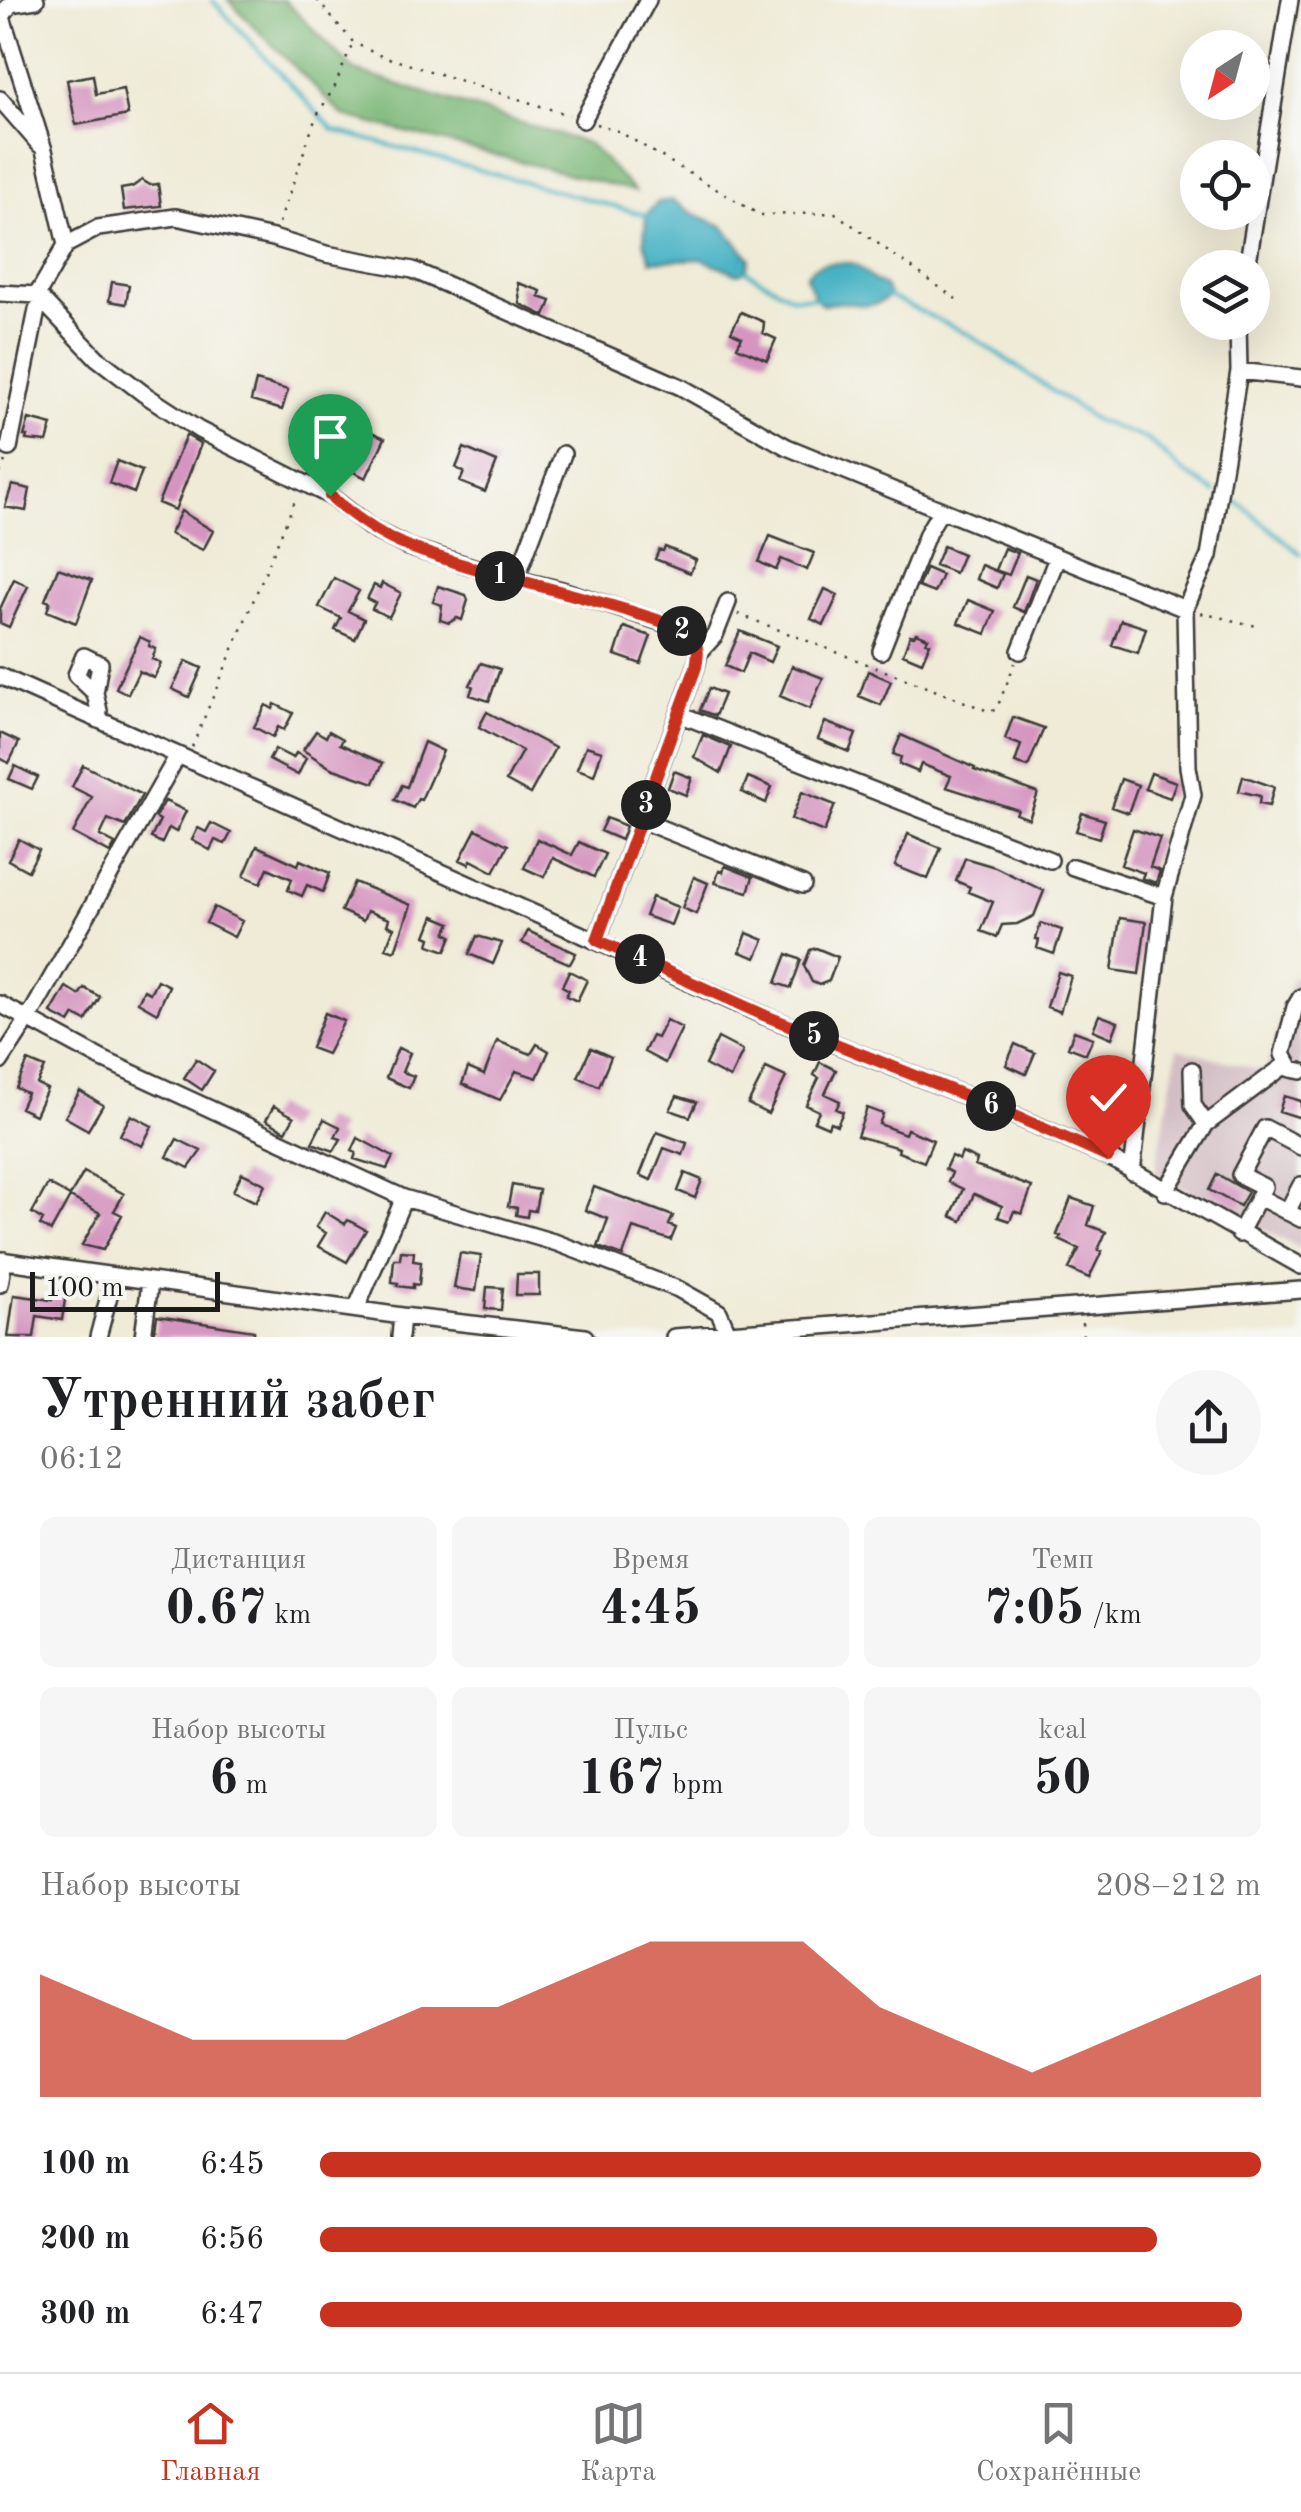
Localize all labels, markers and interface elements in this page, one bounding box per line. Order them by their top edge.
north arrow [1180,30,1270,120]
map controls [1180,30,1270,340]
button: locate [1180,140,1270,230]
button: layers [1180,250,1270,340]
pin [288,394,373,497]
icon: arrive [303,409,358,464]
pin: 1 [475,551,525,601]
text: 1 [492,562,508,590]
pin: 2 [657,606,707,656]
text: 2 [674,617,690,645]
pin: 3 [621,780,671,830]
text: 3 [638,791,654,819]
pin: 4 [615,934,665,984]
text: 4 [632,945,648,973]
pin: 5 [789,1011,839,1061]
text: 5 [806,1022,822,1050]
pin [1066,1055,1151,1158]
icon: check [1081,1070,1136,1125]
pin: 6 [966,1081,1016,1131]
text: 6 [983,1092,999,1120]
scale bar [30,1267,220,1312]
text: 100 m [45,1275,124,1303]
button: share [1156,1370,1261,1475]
text: Утренний забег [40,1375,436,1430]
text: 06:12 [40,1444,123,1476]
text: Дистанция [171,1547,306,1575]
text: Время [612,1547,689,1575]
text: Темп [1031,1547,1094,1575]
text: 0.67 [166,1585,267,1635]
text: 4:45 [600,1585,701,1635]
text: 7:05 [983,1585,1084,1635]
text: km [267,1602,311,1630]
text: /km [1084,1602,1142,1630]
text: Набор высоты [151,1717,326,1745]
text: Пульс [613,1717,688,1745]
text: kcal [1038,1717,1087,1745]
text: 6 [209,1755,238,1805]
text: 167 [578,1755,665,1805]
text: 50 [1034,1755,1092,1805]
text: m [238,1772,268,1800]
text: bpm [665,1772,723,1800]
text: Набор высоты [40,1871,241,1903]
text: 208–212 m [1095,1871,1261,1903]
text: 100 m [40,2149,130,2181]
text: 6:45 [200,2149,265,2181]
text: 200 m [40,2224,130,2256]
text: 6:56 [200,2224,265,2256]
text: 300 m [40,2299,130,2331]
text: 6:47 [200,2299,265,2331]
tab: Главная [160,2396,261,2491]
tab: Карта [580,2396,656,2491]
tab: Сохранённые [976,2396,1141,2491]

